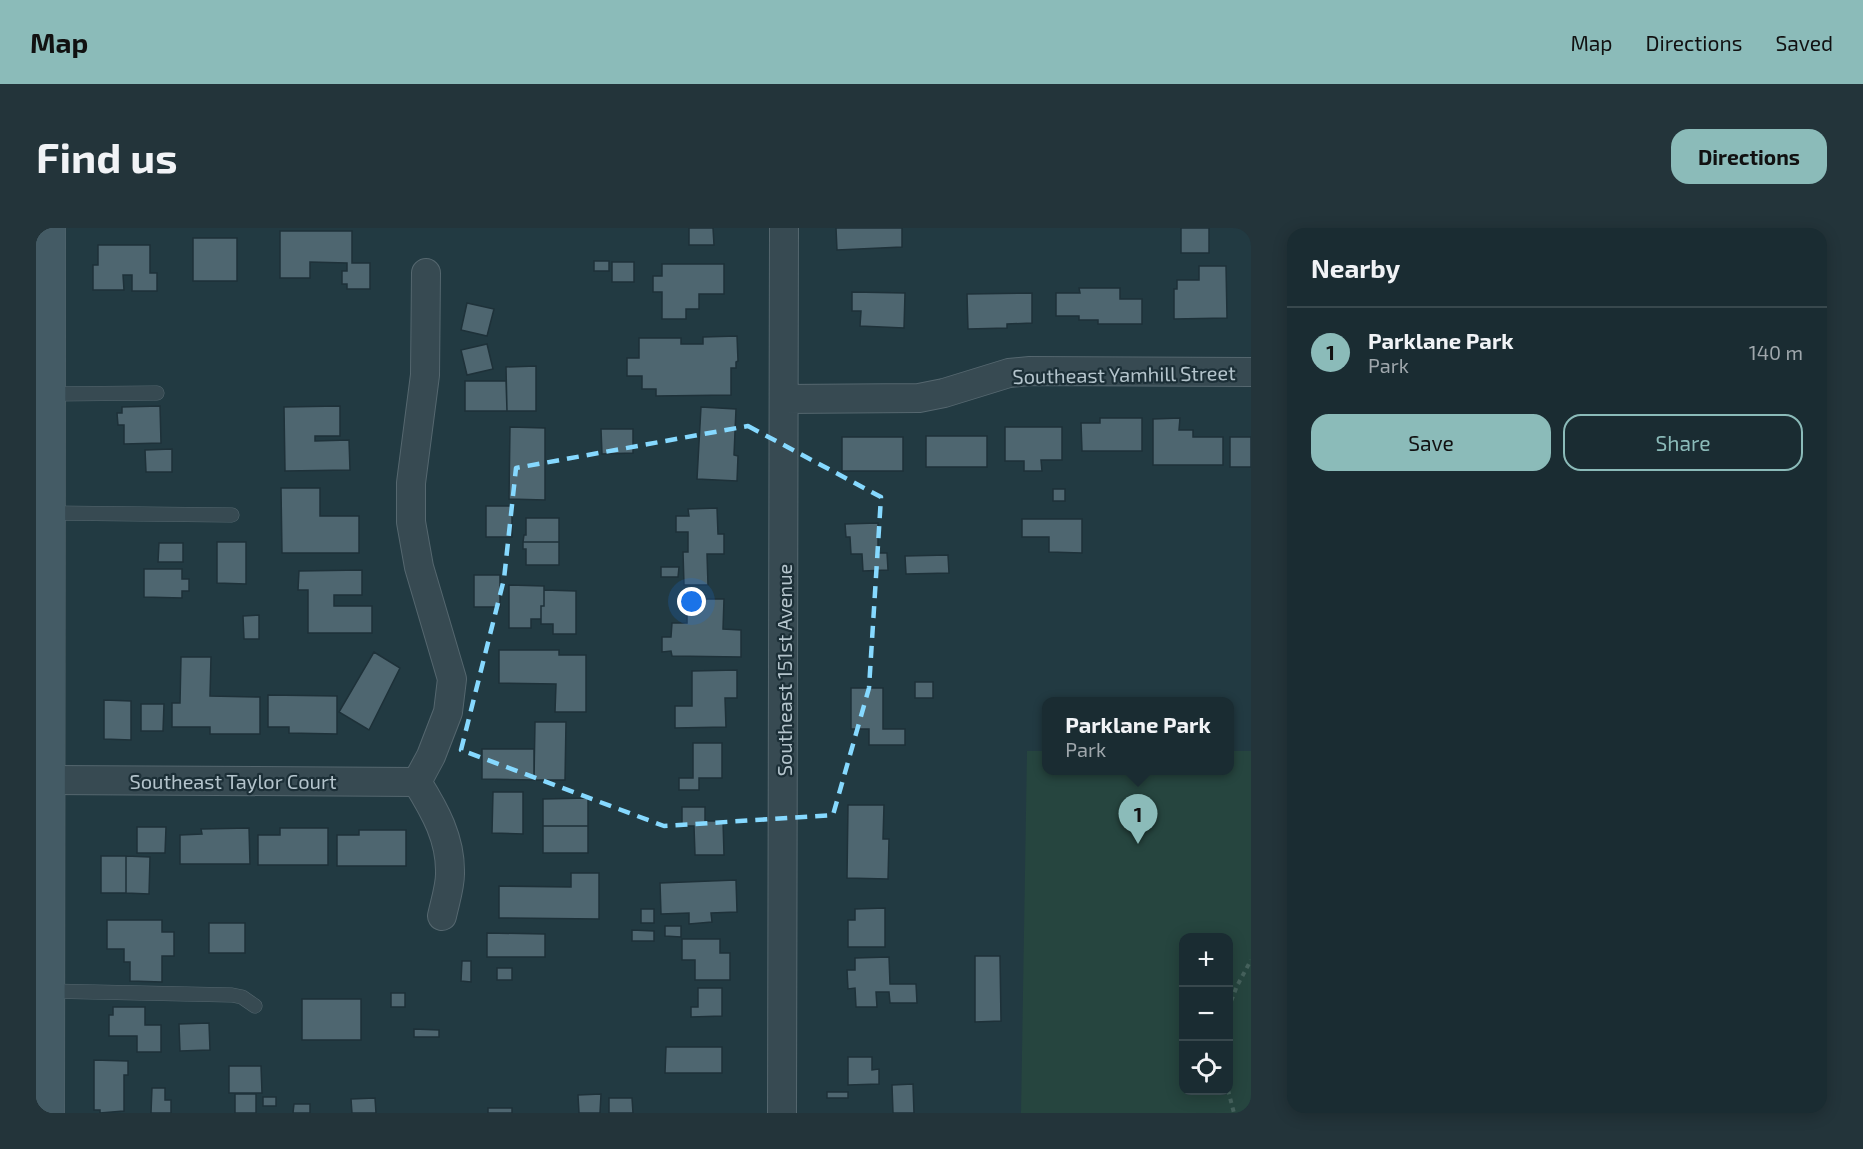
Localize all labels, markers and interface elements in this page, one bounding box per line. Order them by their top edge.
text: Map [30,25,88,59]
text: Map [1570,30,1613,55]
text: Directions [1646,30,1742,55]
text: Saved [1775,30,1833,55]
button: Directions [1671,129,1827,184]
text: Find us [36,131,178,181]
text: Nearby [1311,252,1400,283]
text: Parklane Park [1368,327,1514,353]
text: 1 [1326,340,1335,364]
text: 140 m [1749,340,1803,364]
text: Park [1368,353,1409,377]
street label: Southeast Yamhill Street [1012,360,1236,388]
button: Save [1311,414,1551,471]
button: Share [1563,414,1803,471]
street label: Southeast 151st Avenue [772,564,796,776]
your location [677,587,706,616]
popup [1042,697,1234,775]
text: Parklane Park [1065,711,1211,737]
text: Park [1065,737,1106,761]
street label: Southeast Taylor Court [129,769,337,793]
pin: 1 [1118,794,1158,844]
map controls [1179,933,1233,1095]
button: + [1179,933,1233,987]
button: − [1179,987,1233,1041]
button: locate [1179,1041,1233,1095]

